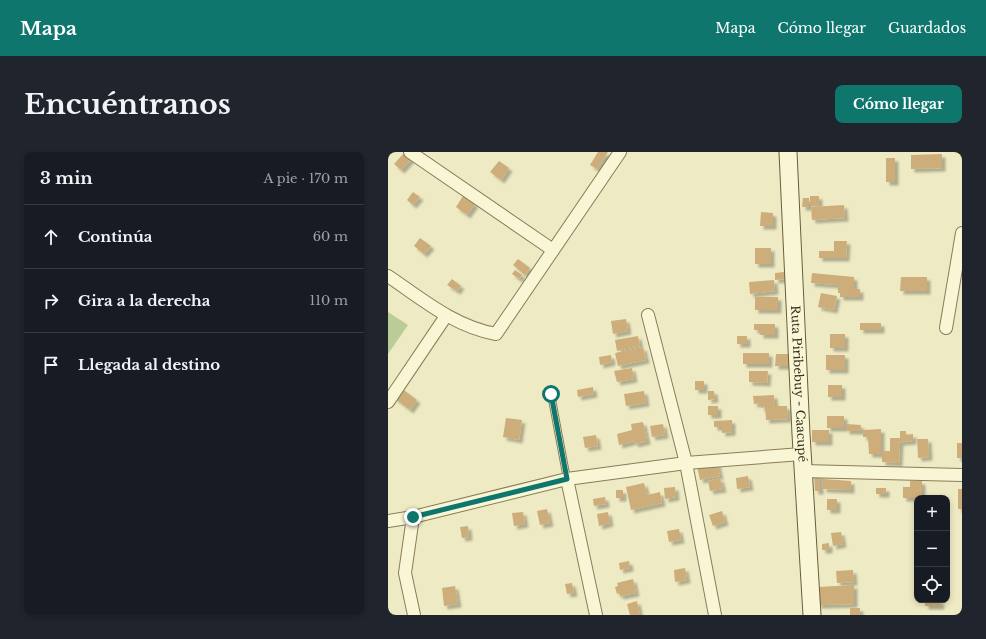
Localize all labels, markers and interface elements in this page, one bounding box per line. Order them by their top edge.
text: Mapa [20,17,77,40]
text: Mapa [715,19,755,37]
text: Cómo llegar [777,19,866,37]
text: Guardados [888,19,966,37]
button: Cómo llegar [835,85,962,123]
text: Encuéntranos [24,87,231,122]
text: 3 min [40,168,93,189]
text: A pie · 170 m [264,170,348,187]
icon: ahead [40,226,62,248]
text: Continúa [78,227,152,246]
text: 60 m [313,228,348,245]
icon: right [40,290,62,312]
text: Gira a la derecha [78,291,210,310]
text: 110 m [309,292,348,309]
street label: Ruta Piribebuy - Caacupé [788,305,811,463]
icon: arrive [40,354,62,376]
text: Llegada al destino [78,355,220,374]
route start [542,385,560,403]
map controls [914,495,950,603]
button: + [914,495,950,531]
route end [404,508,422,526]
button: − [914,531,950,567]
button: locate [914,567,950,603]

